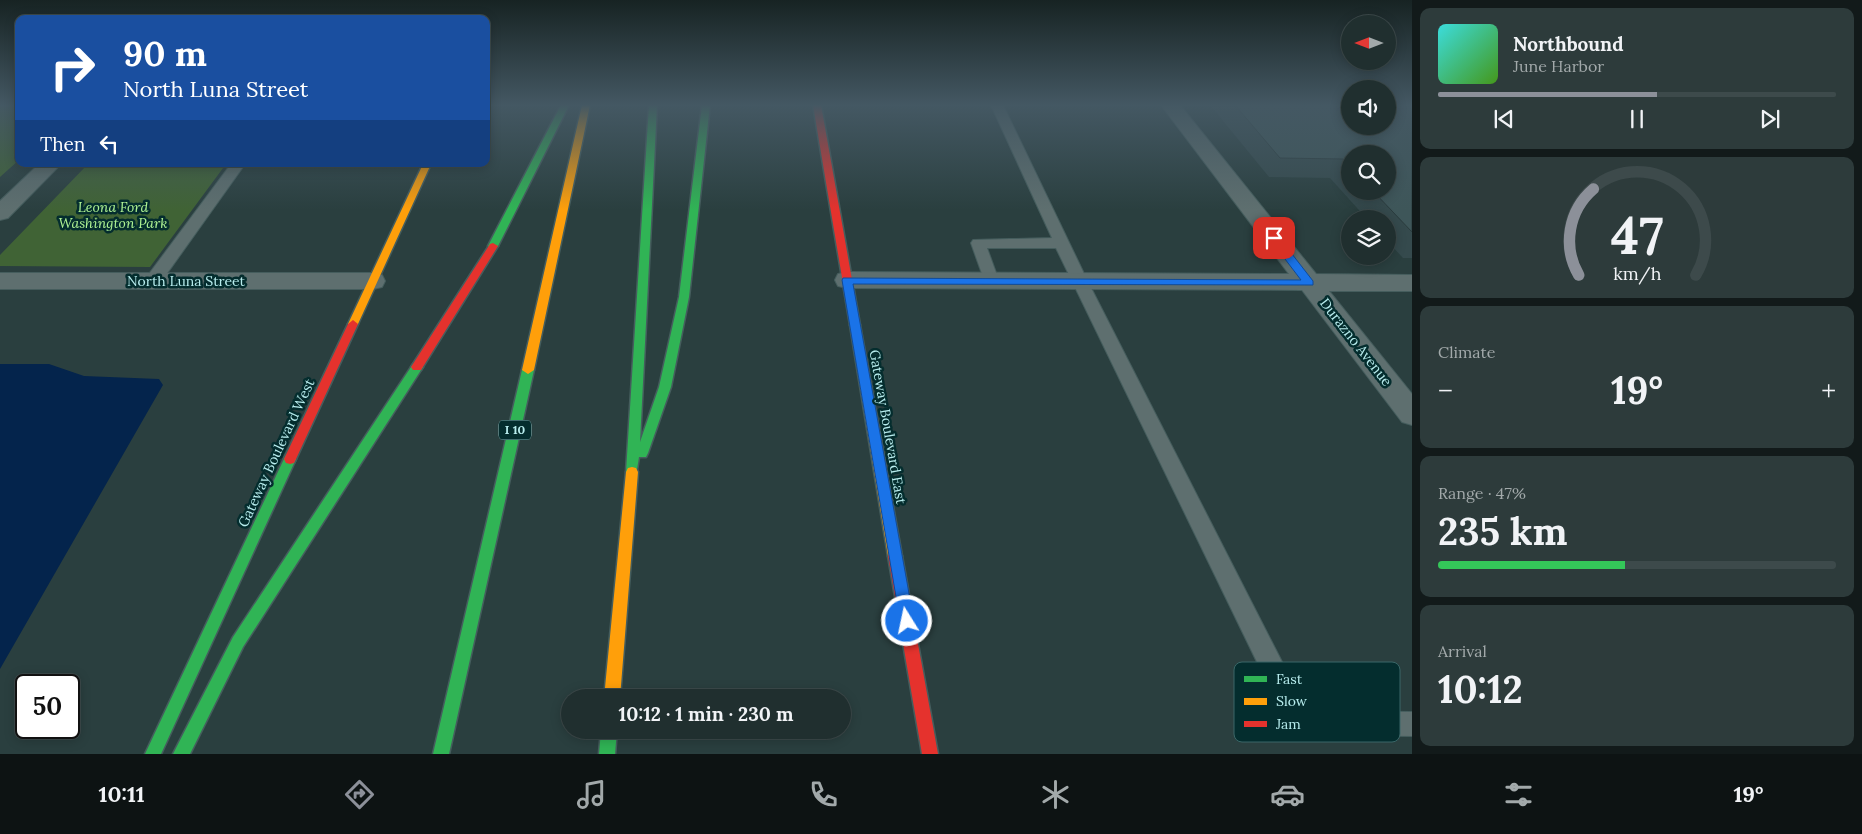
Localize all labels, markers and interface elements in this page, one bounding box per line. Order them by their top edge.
north arrow [1341,15,1396,70]
map controls [1341,15,1396,265]
text: 90 m [123,31,207,76]
text: Northbound [1513,32,1624,56]
icon: right [40,35,105,100]
text: June Harbor [1513,56,1604,76]
text: North Luna Street [123,75,308,103]
button: sound [1341,80,1396,135]
icon: previous [1490,105,1518,133]
icon: pause [1623,105,1651,133]
icon: next [1756,105,1784,133]
icon: left [95,130,123,158]
text: Then [40,132,85,156]
button: search [1341,145,1396,200]
park label: Leona Ford Washington Park [58,198,168,232]
text: 47 [1611,202,1663,268]
button: layers [1341,210,1396,265]
pin [1253,217,1295,259]
icon: arrive [1260,224,1288,252]
text: km/h [1613,262,1661,285]
street label: North Luna Street [127,272,246,290]
street label: Durazno Avenue [1316,294,1396,390]
text: Climate [1438,342,1495,362]
street label: Gateway Boulevard East [866,348,911,506]
text: 19° [1611,366,1663,414]
text: − [1438,373,1453,409]
text: + [1821,373,1836,409]
street label: Gateway Boulevard West [234,375,319,530]
road number: I 10 [499,420,531,440]
text: Range · 47% [1438,483,1526,503]
text: 235 km [1438,507,1568,555]
position arrow [880,594,932,646]
text: Arrival [1438,641,1487,661]
legend [1234,662,1400,742]
text: 10:12 [1438,665,1523,713]
text: Fast [1276,670,1303,688]
speed limit sign: 50 [15,674,80,739]
text: Slow [1276,692,1308,710]
text: 10:12 · 1 min · 230 m [619,702,793,726]
text: Jam [1275,715,1301,733]
icon: directions [342,777,377,812]
icon: music [574,777,609,812]
icon: phone [806,777,841,812]
icon: climate [1038,777,1073,812]
icon: car [1270,777,1305,812]
icon: filters [1501,777,1536,812]
text: 10:11 [98,780,145,808]
text: 19° [1733,780,1763,808]

